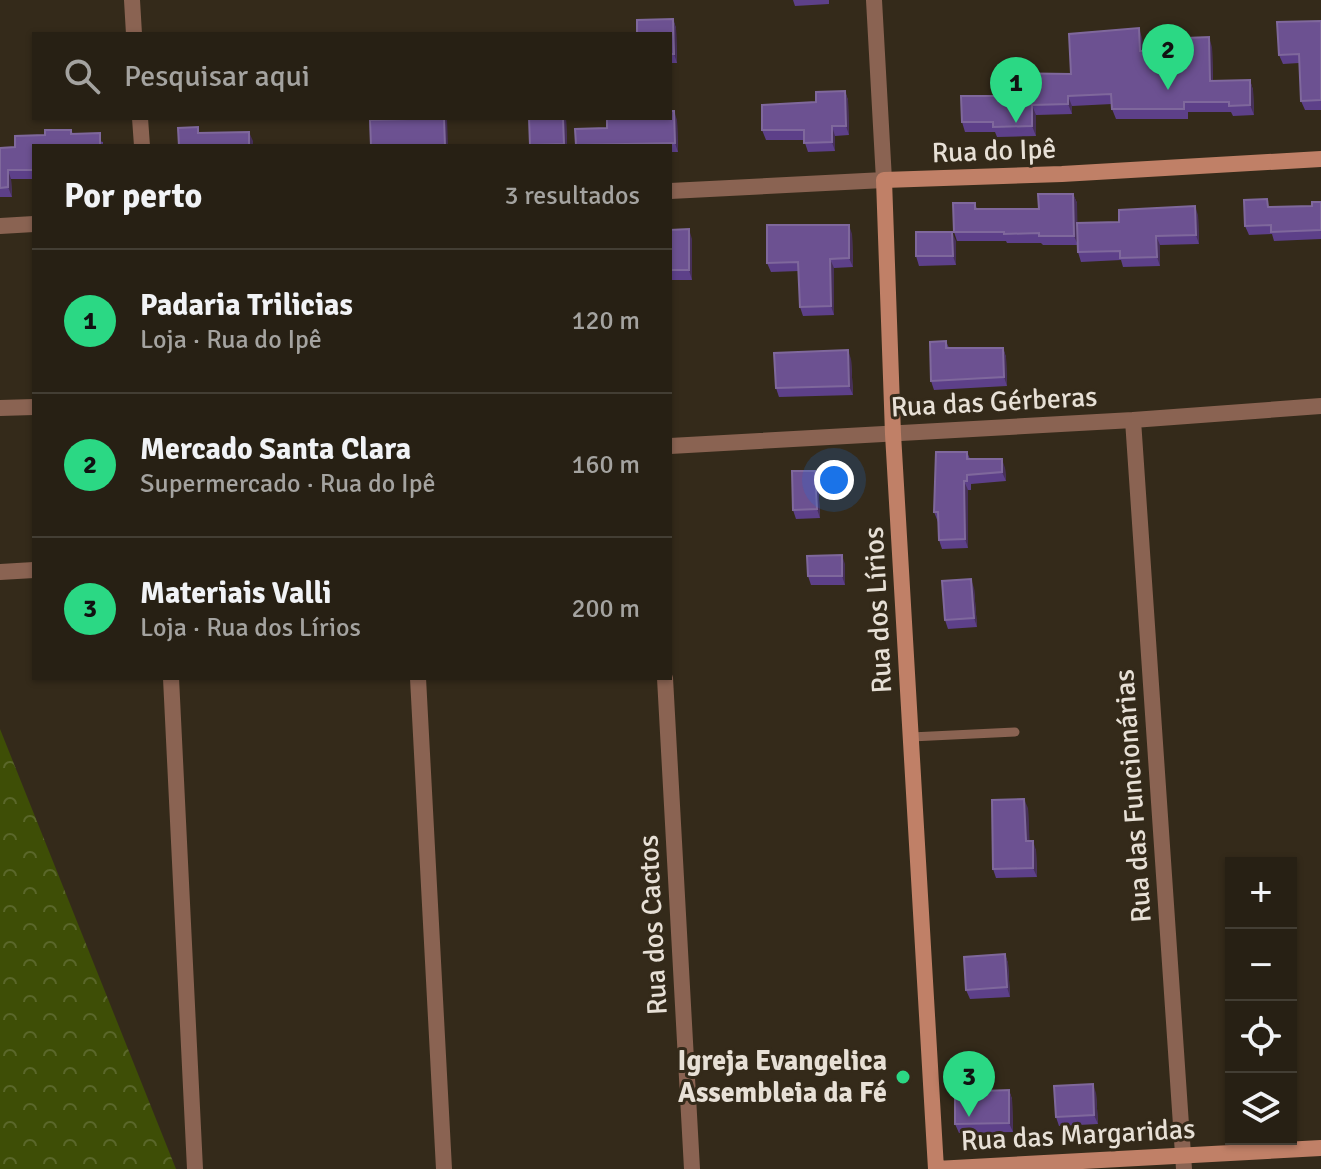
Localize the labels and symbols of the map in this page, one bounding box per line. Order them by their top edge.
pin: 2 [1142,24,1194,90]
pin: 1 [990,57,1042,123]
street label: Rua do Ipê [931,132,1057,170]
street label: Rua das Gérberas [890,380,1098,424]
your location [814,460,854,500]
street label: Rua dos Lírios [857,526,899,694]
street label: Rua das Funcionárias [1107,668,1159,924]
street label: Rua dos Cactos [631,834,675,1016]
place label: Igreja Evangelica Assembleia da Fé [678,1044,887,1110]
pin: 3 [943,1051,995,1117]
marker: Igreja Evangelica Assembleia da Fé [894,1068,912,1086]
street label: Rua das Margaridas [960,1112,1196,1158]

